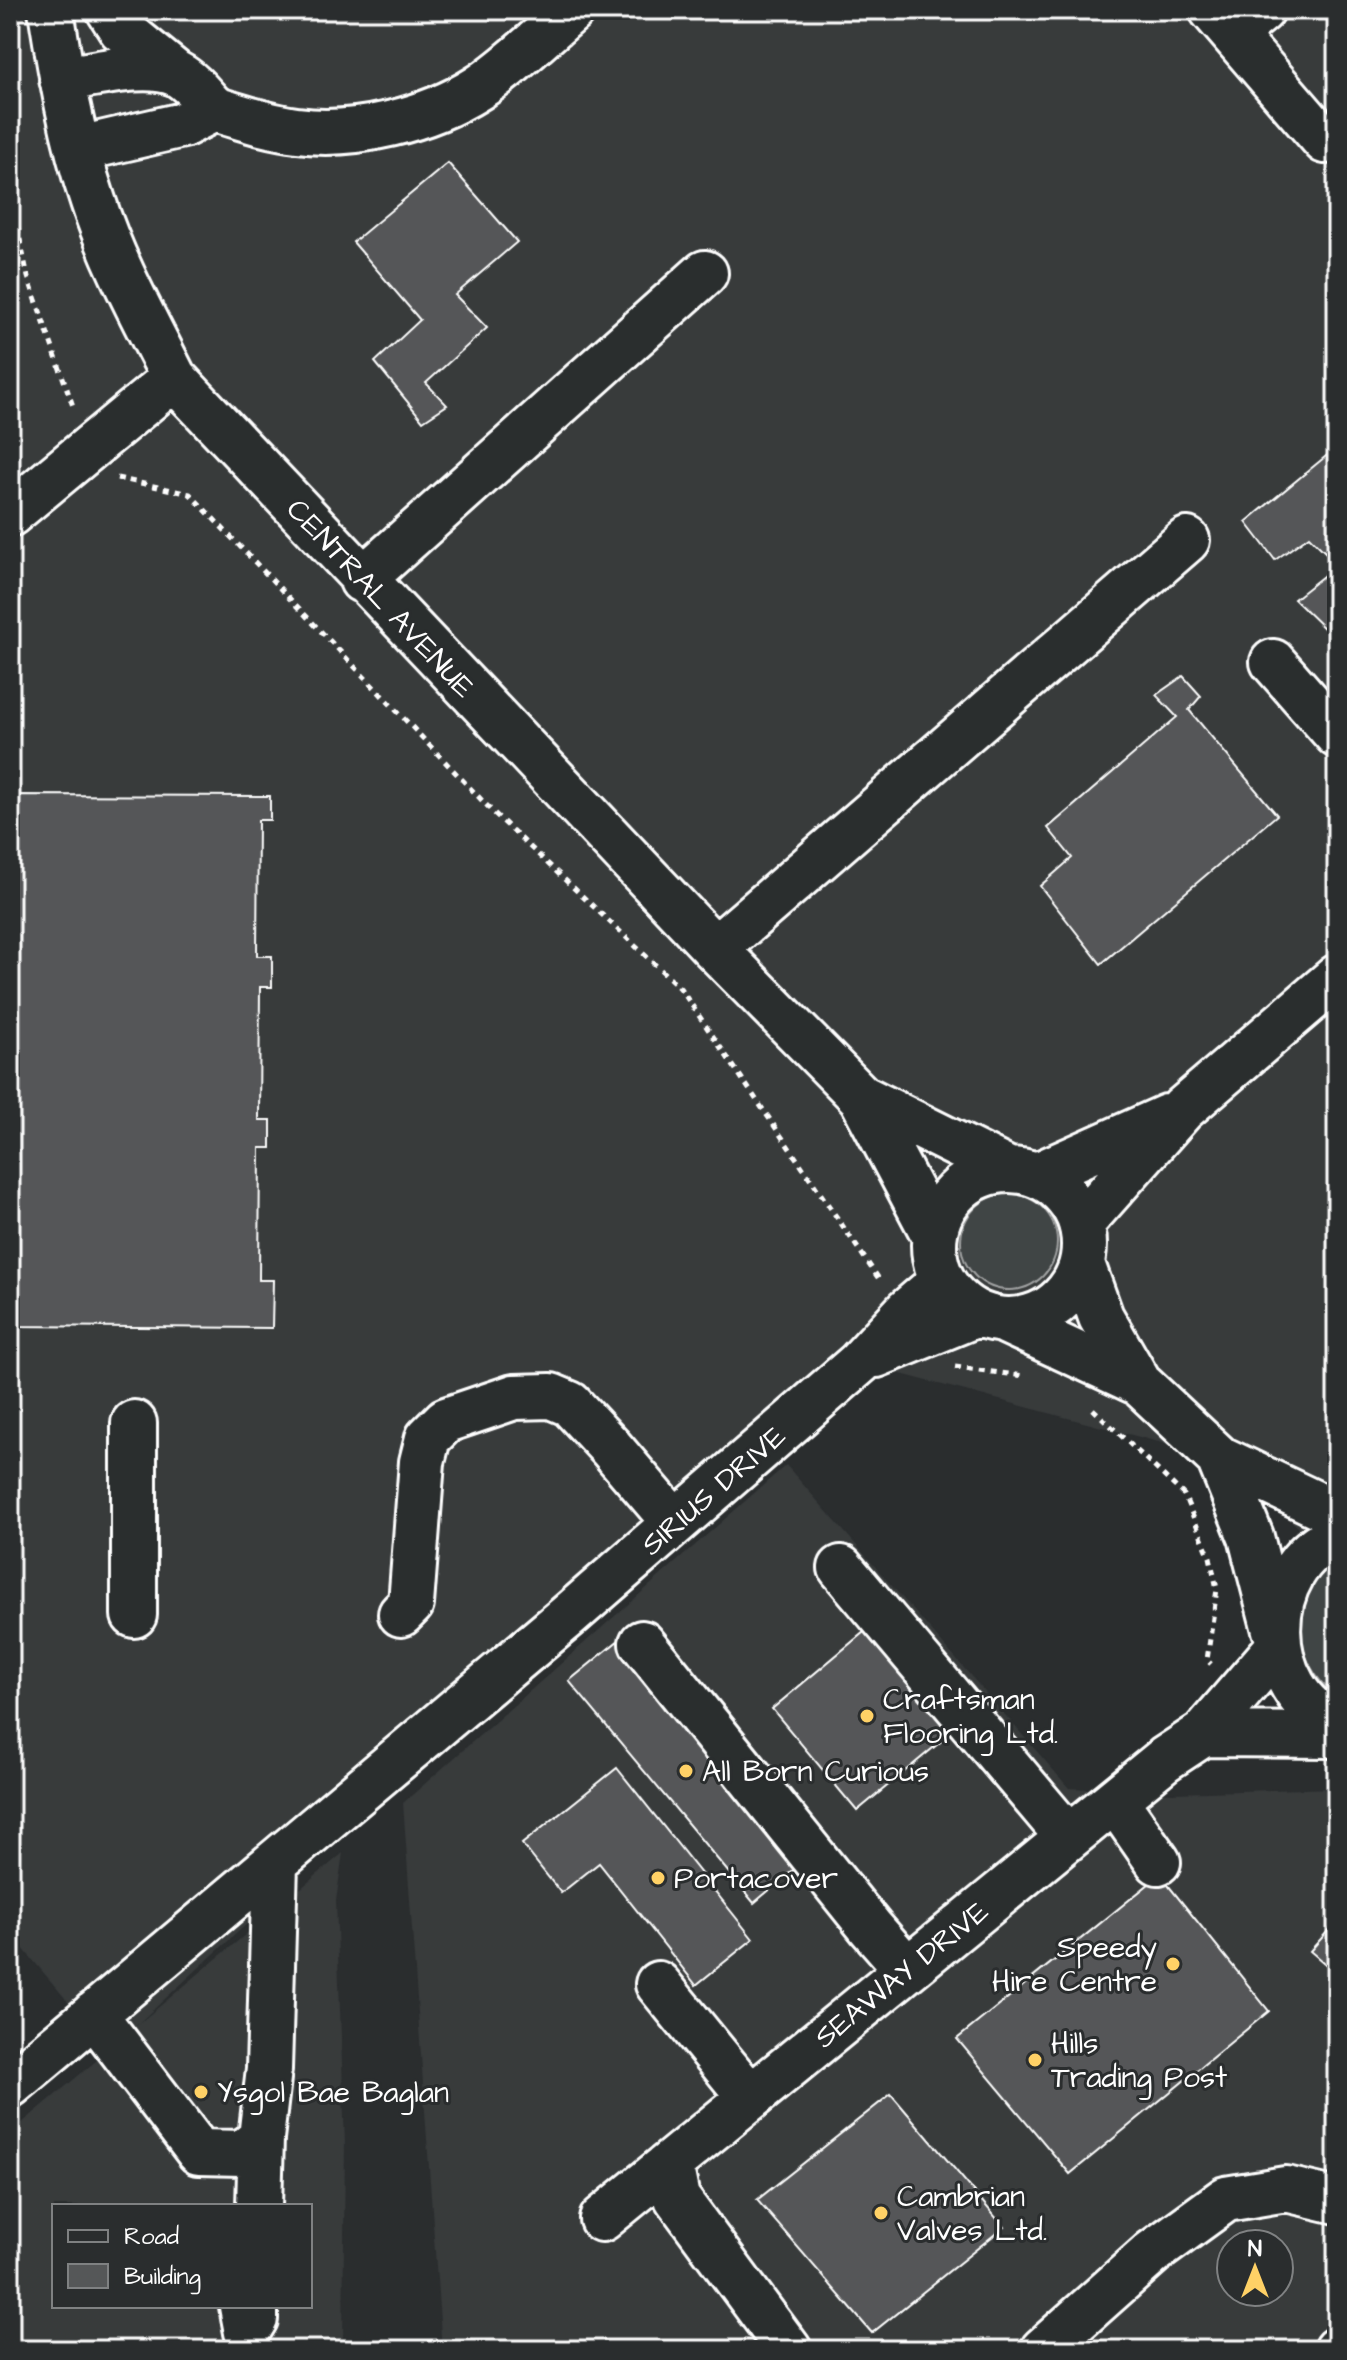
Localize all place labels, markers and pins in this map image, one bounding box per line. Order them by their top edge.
place label: Craftsman Flooring Ltd. [883,1679,1058,1756]
marker: Craftsman Flooring Ltd. [858,1707,876,1725]
place label: All Born Curious [702,1751,929,1793]
marker: All Born Curious [677,1762,695,1780]
place label: Portacover [674,1858,838,1900]
marker: Portacover [649,1869,667,1887]
place label: Speedy Hire Centre [992,1927,1157,2003]
marker: Speedy Hire Centre [1164,1955,1182,1973]
place label: Hills Trading Post [1051,2023,1227,2100]
marker: Hills Trading Post [1026,2051,1044,2069]
place label: Ysgol Bae Baglan [217,2072,449,2115]
marker: Ysgol Bae Baglan [192,2083,210,2101]
place label: Cambrian Valves Ltd. [897,2176,1047,2252]
marker: Cambrian Valves Ltd. [872,2204,890,2222]

